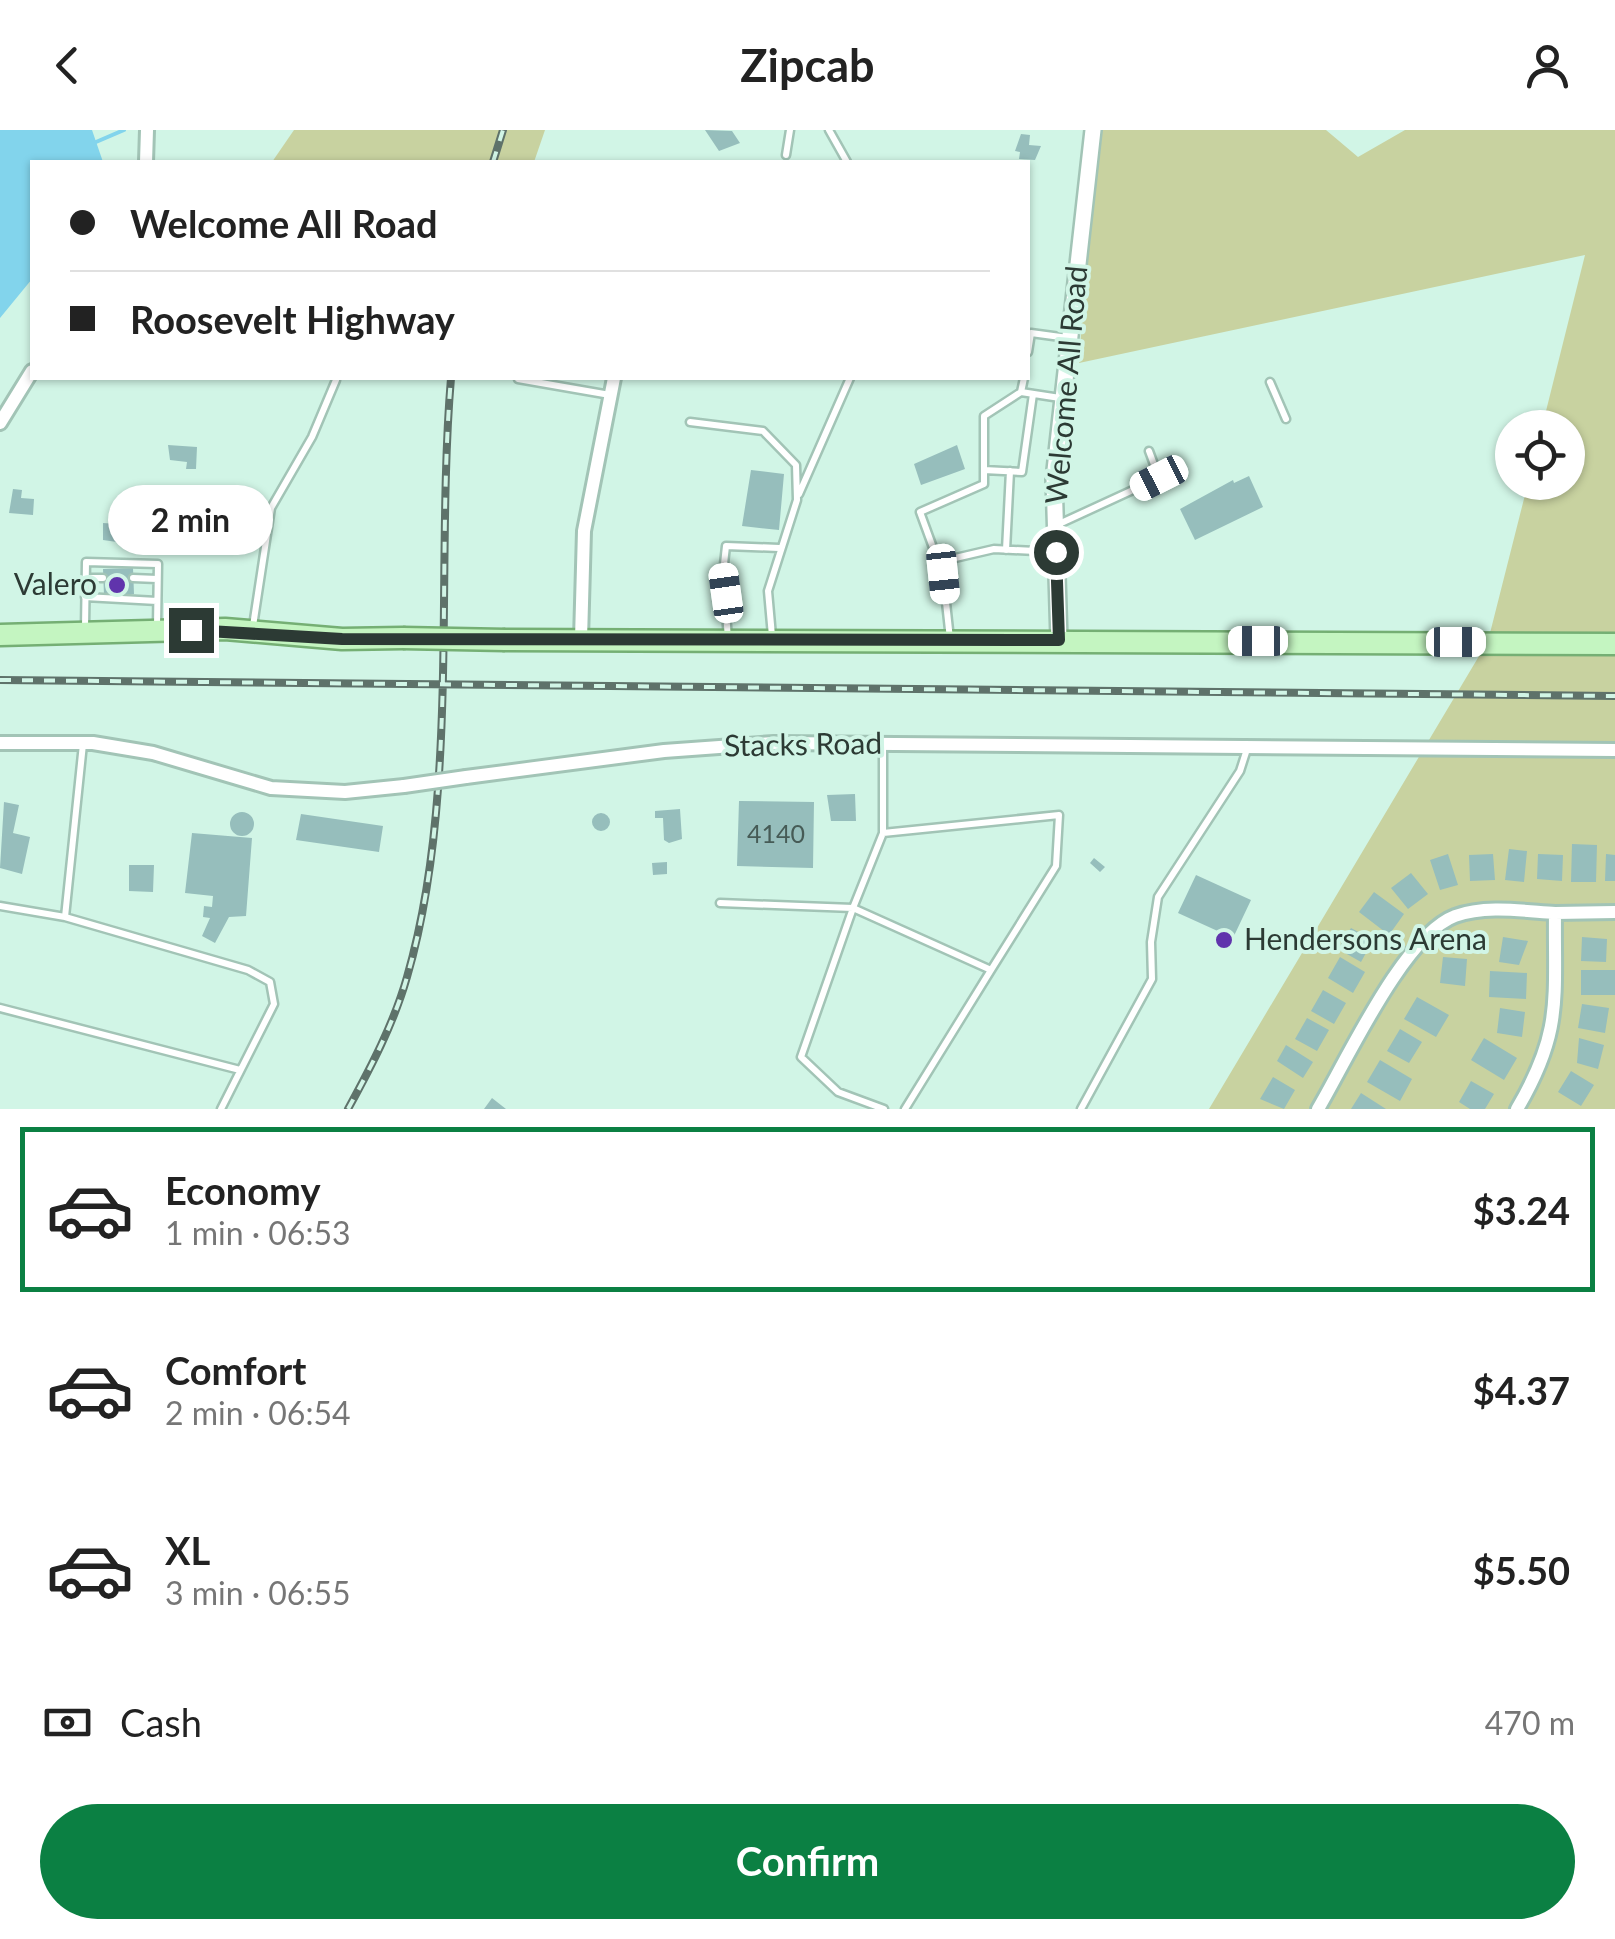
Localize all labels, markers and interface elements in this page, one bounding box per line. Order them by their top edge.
icon: back [40,38,95,93]
text: Zipcab [740,38,875,92]
icon: person [1520,38,1575,93]
text: Welcome All Road [130,200,438,246]
street label: Welcome All Road [1037,264,1093,506]
text: Roosevelt Highway [130,296,455,342]
map controls [1495,410,1585,500]
button: locate [1495,410,1585,500]
car [1125,451,1193,505]
callout: 2 min [109,485,274,555]
text: 2 min [151,500,230,539]
route start [1034,530,1079,575]
car [925,543,961,605]
car [707,561,745,625]
place label: Valero [14,565,97,601]
marker: Valero [106,574,128,596]
route end [169,608,214,653]
car [1228,626,1288,656]
car [1426,627,1486,657]
street label: Stacks Road [724,724,882,762]
house number: 4140 [747,818,805,848]
place label: Hendersons Arena [1244,920,1487,956]
marker: Hendersons Arena [1213,929,1235,951]
icon: car [45,1165,135,1255]
text: Economy [165,1167,320,1213]
text: $3.24 [1473,1187,1570,1233]
text: 1 min · 06:53 [165,1213,351,1252]
icon: car [45,1345,135,1435]
text: Comfort [165,1347,306,1393]
text: $4.37 [1473,1367,1570,1413]
text: 2 min · 06:54 [165,1393,351,1432]
icon: car [45,1525,135,1615]
text: XL [165,1527,210,1573]
text: $5.50 [1473,1547,1570,1593]
text: 3 min · 06:55 [165,1573,351,1612]
icon: cash [40,1695,95,1750]
text: Cash [120,1699,202,1745]
text: 470 m [1485,1703,1575,1742]
button: Confirm [40,1804,1575,1919]

